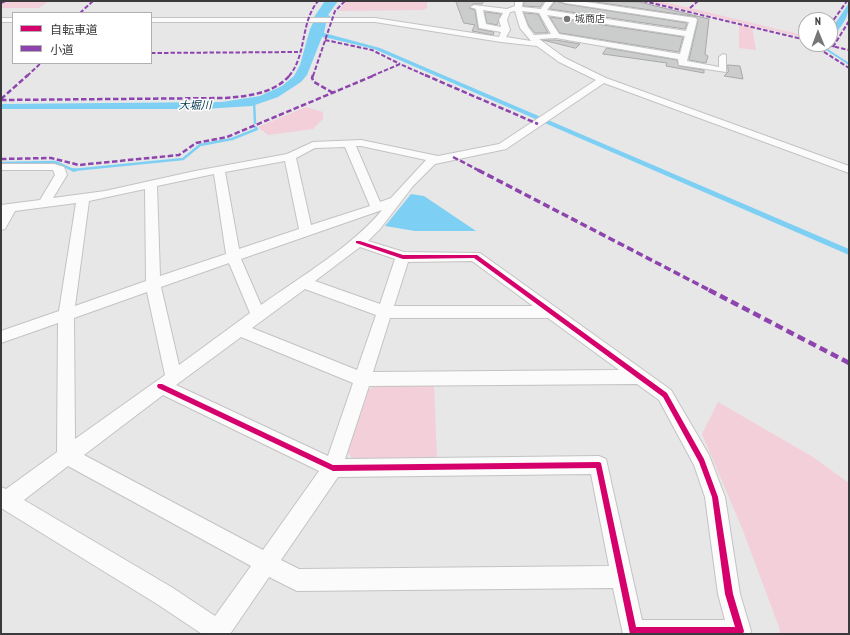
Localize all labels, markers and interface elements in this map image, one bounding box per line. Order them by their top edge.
legend [12,12,152,64]
north arrow [798,12,838,52]
place label: 城商店 [575,13,605,25]
marker: 城商店 [562,14,572,24]
text: N [815,14,821,28]
text: 自転車道 [50,22,98,37]
text: 小道 [50,42,74,57]
water label: 大堀川 [179,99,211,113]

